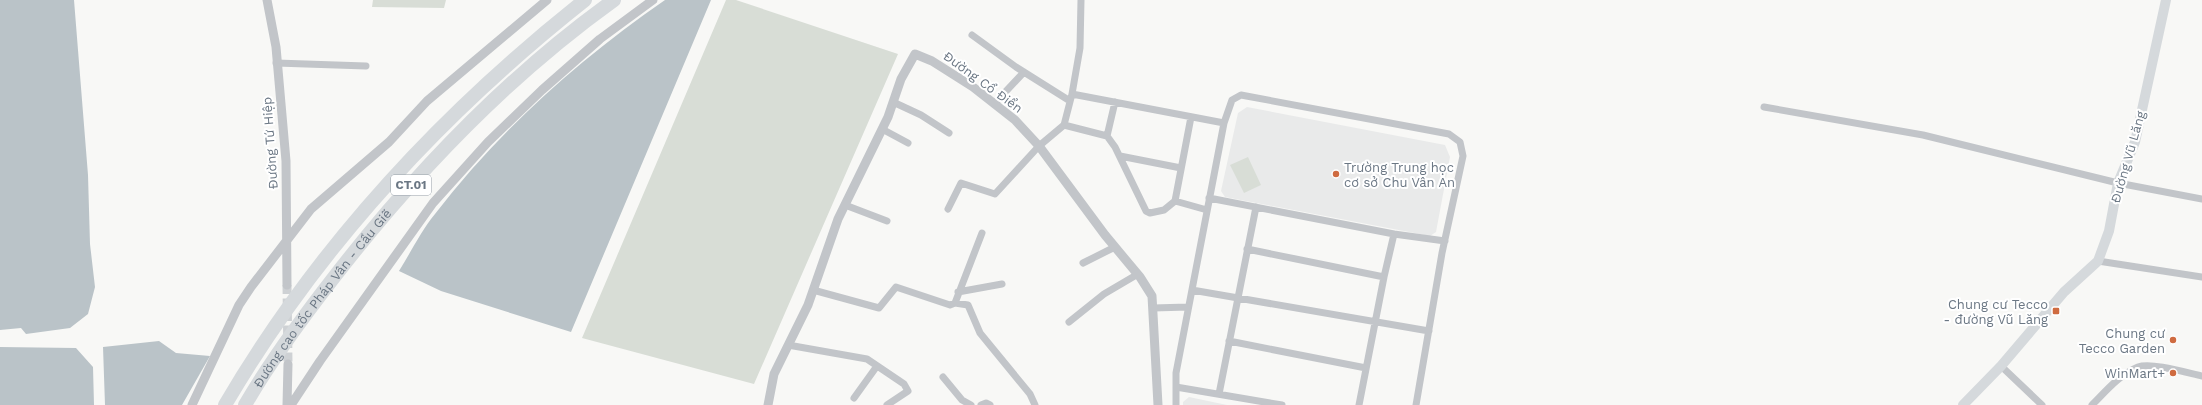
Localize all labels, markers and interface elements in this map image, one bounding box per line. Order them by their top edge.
street label: Đường Cổ Điển [940,48,1026,116]
street label: Đường Tứ Hiệp [259,96,281,190]
street label: Đường Vũ Lăng [2108,109,2148,205]
place label: Trường Trung học cơ sở Chu Vân An [1344,160,1455,190]
marker: Trường Trung học cơ sở Chu Vân An [1331,169,1341,179]
road number: CT.01 [391,175,431,195]
street label: Đường cao tốc Pháp Vân - Cầu Giẽ [250,206,394,390]
place label: Chung cư Tecco - đường Vũ Lăng [1943,297,2048,327]
marker: Chung cư Tecco - đường Vũ Lăng [2051,306,2061,316]
place label: Chung cư Tecco Garden [2079,326,2166,356]
marker: Chung cư Tecco Garden [2168,335,2178,345]
place label: WinMart+ [2104,366,2165,381]
marker: WinMart+ [2168,368,2178,378]

